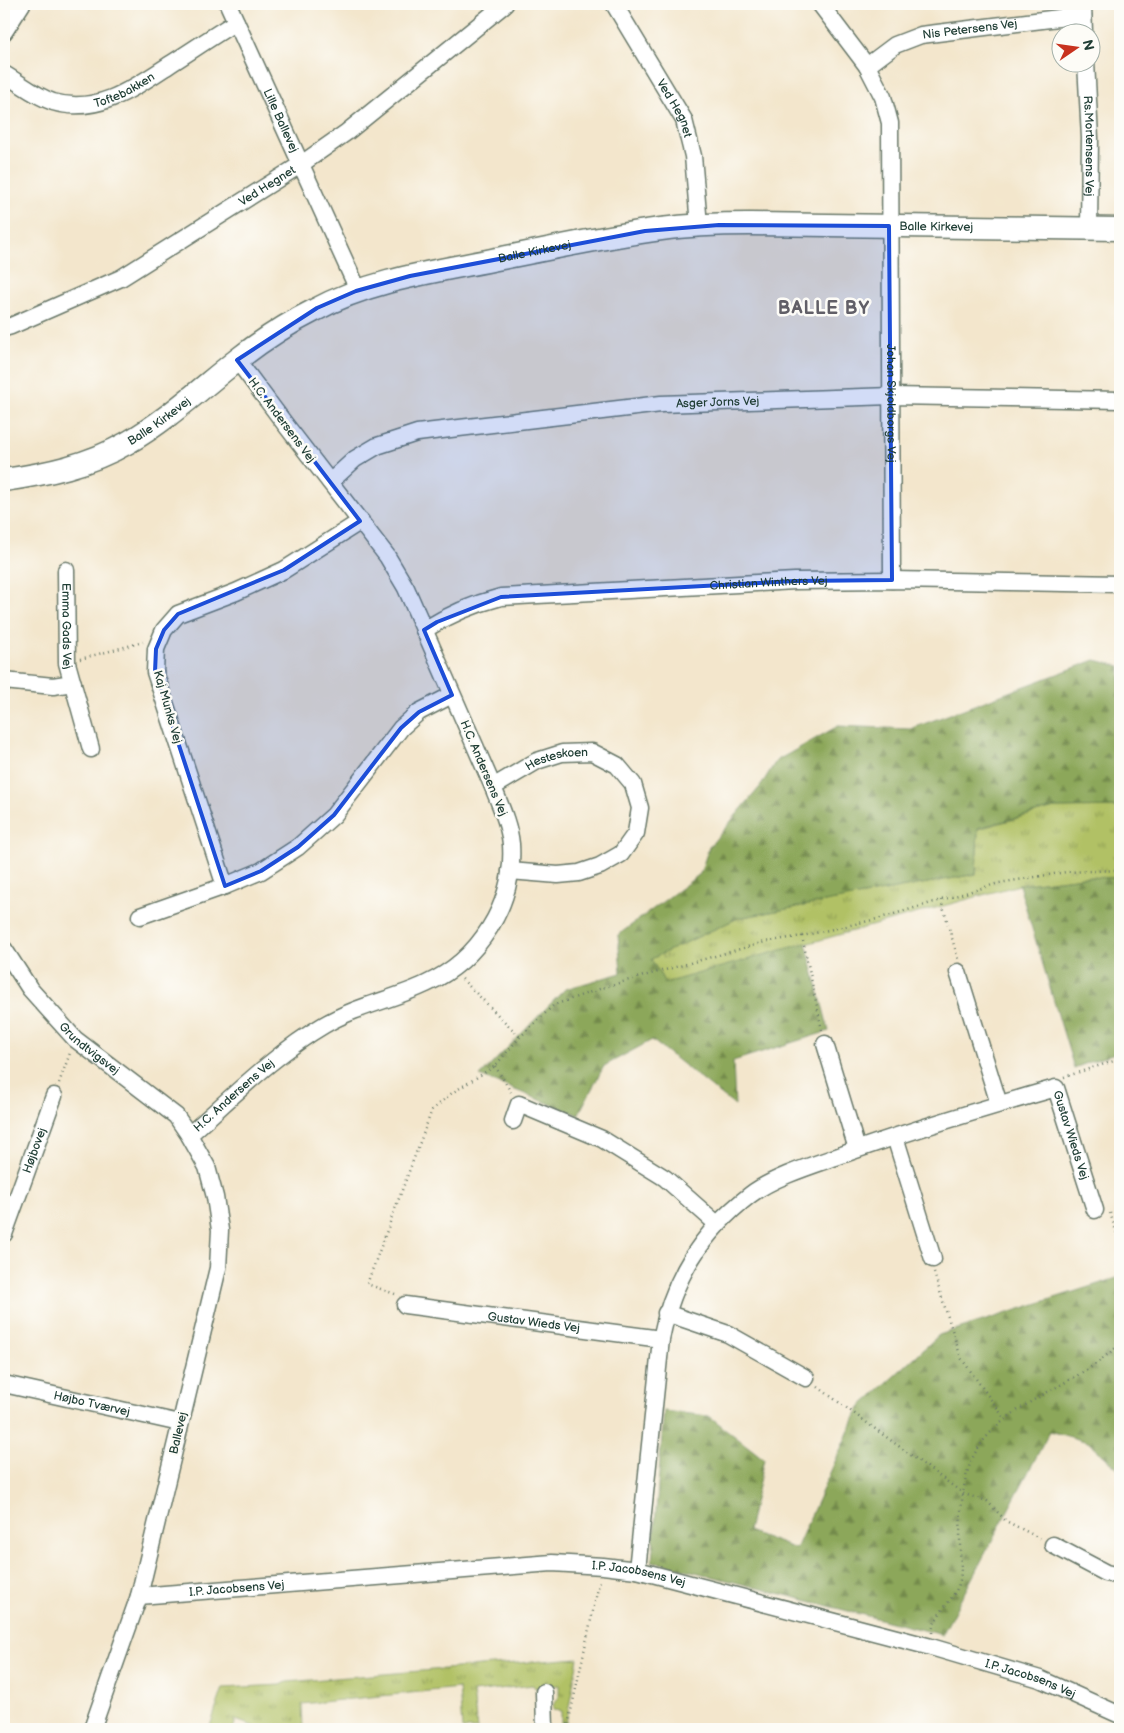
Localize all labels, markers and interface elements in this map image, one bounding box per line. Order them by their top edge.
street label: Nis Petersens Vej [922,16,1018,43]
north arrow [1052,22,1102,72]
text: N [1079,38,1098,52]
street label: Toftebakken [92,69,158,111]
street label: Ved Hegnet [653,77,695,139]
street label: Lille Ballevej [260,86,302,155]
street label: Rs.Mortensens Vej [1080,95,1097,197]
street label: Ved Hegnet [236,163,299,210]
street label: Balle Kirkevej [899,219,973,235]
street label: Balle Kirkevej [497,237,572,267]
district label: BALLE BY [778,298,870,319]
street label: Johan Skjoldborgs Vej [883,344,898,463]
street label: H.C. Andersens Vej [245,375,319,466]
street label: Balle Kirkevej [125,394,194,449]
street label: Asger Jorns Vej [676,394,760,411]
street label: Christian Winthers Vej [709,574,828,594]
street label: Emma Gads Vej [58,583,75,671]
street label: Kaj Munks Vej [150,669,185,746]
street label: H.C. Andersens Vej [457,718,511,818]
street label: Hesteskoen [523,745,588,774]
street label: Grundtvigsvej [56,1019,123,1078]
street label: H.C. Andersens Vej [191,1056,278,1135]
street label: Gustav Wieds Vej [1049,1089,1092,1182]
street label: Højbovej [20,1126,50,1175]
street label: Gustav Wieds Vej [487,1309,581,1336]
street label: Højbo Tværvej [52,1388,132,1420]
street label: Ballevej [166,1410,191,1456]
street label: I.P. Jacobsens Vej [592,1558,687,1590]
street label: I.P. Jacobsens Vej [189,1577,285,1600]
street label: I.P. Jacobsens Vej [983,1656,1078,1702]

